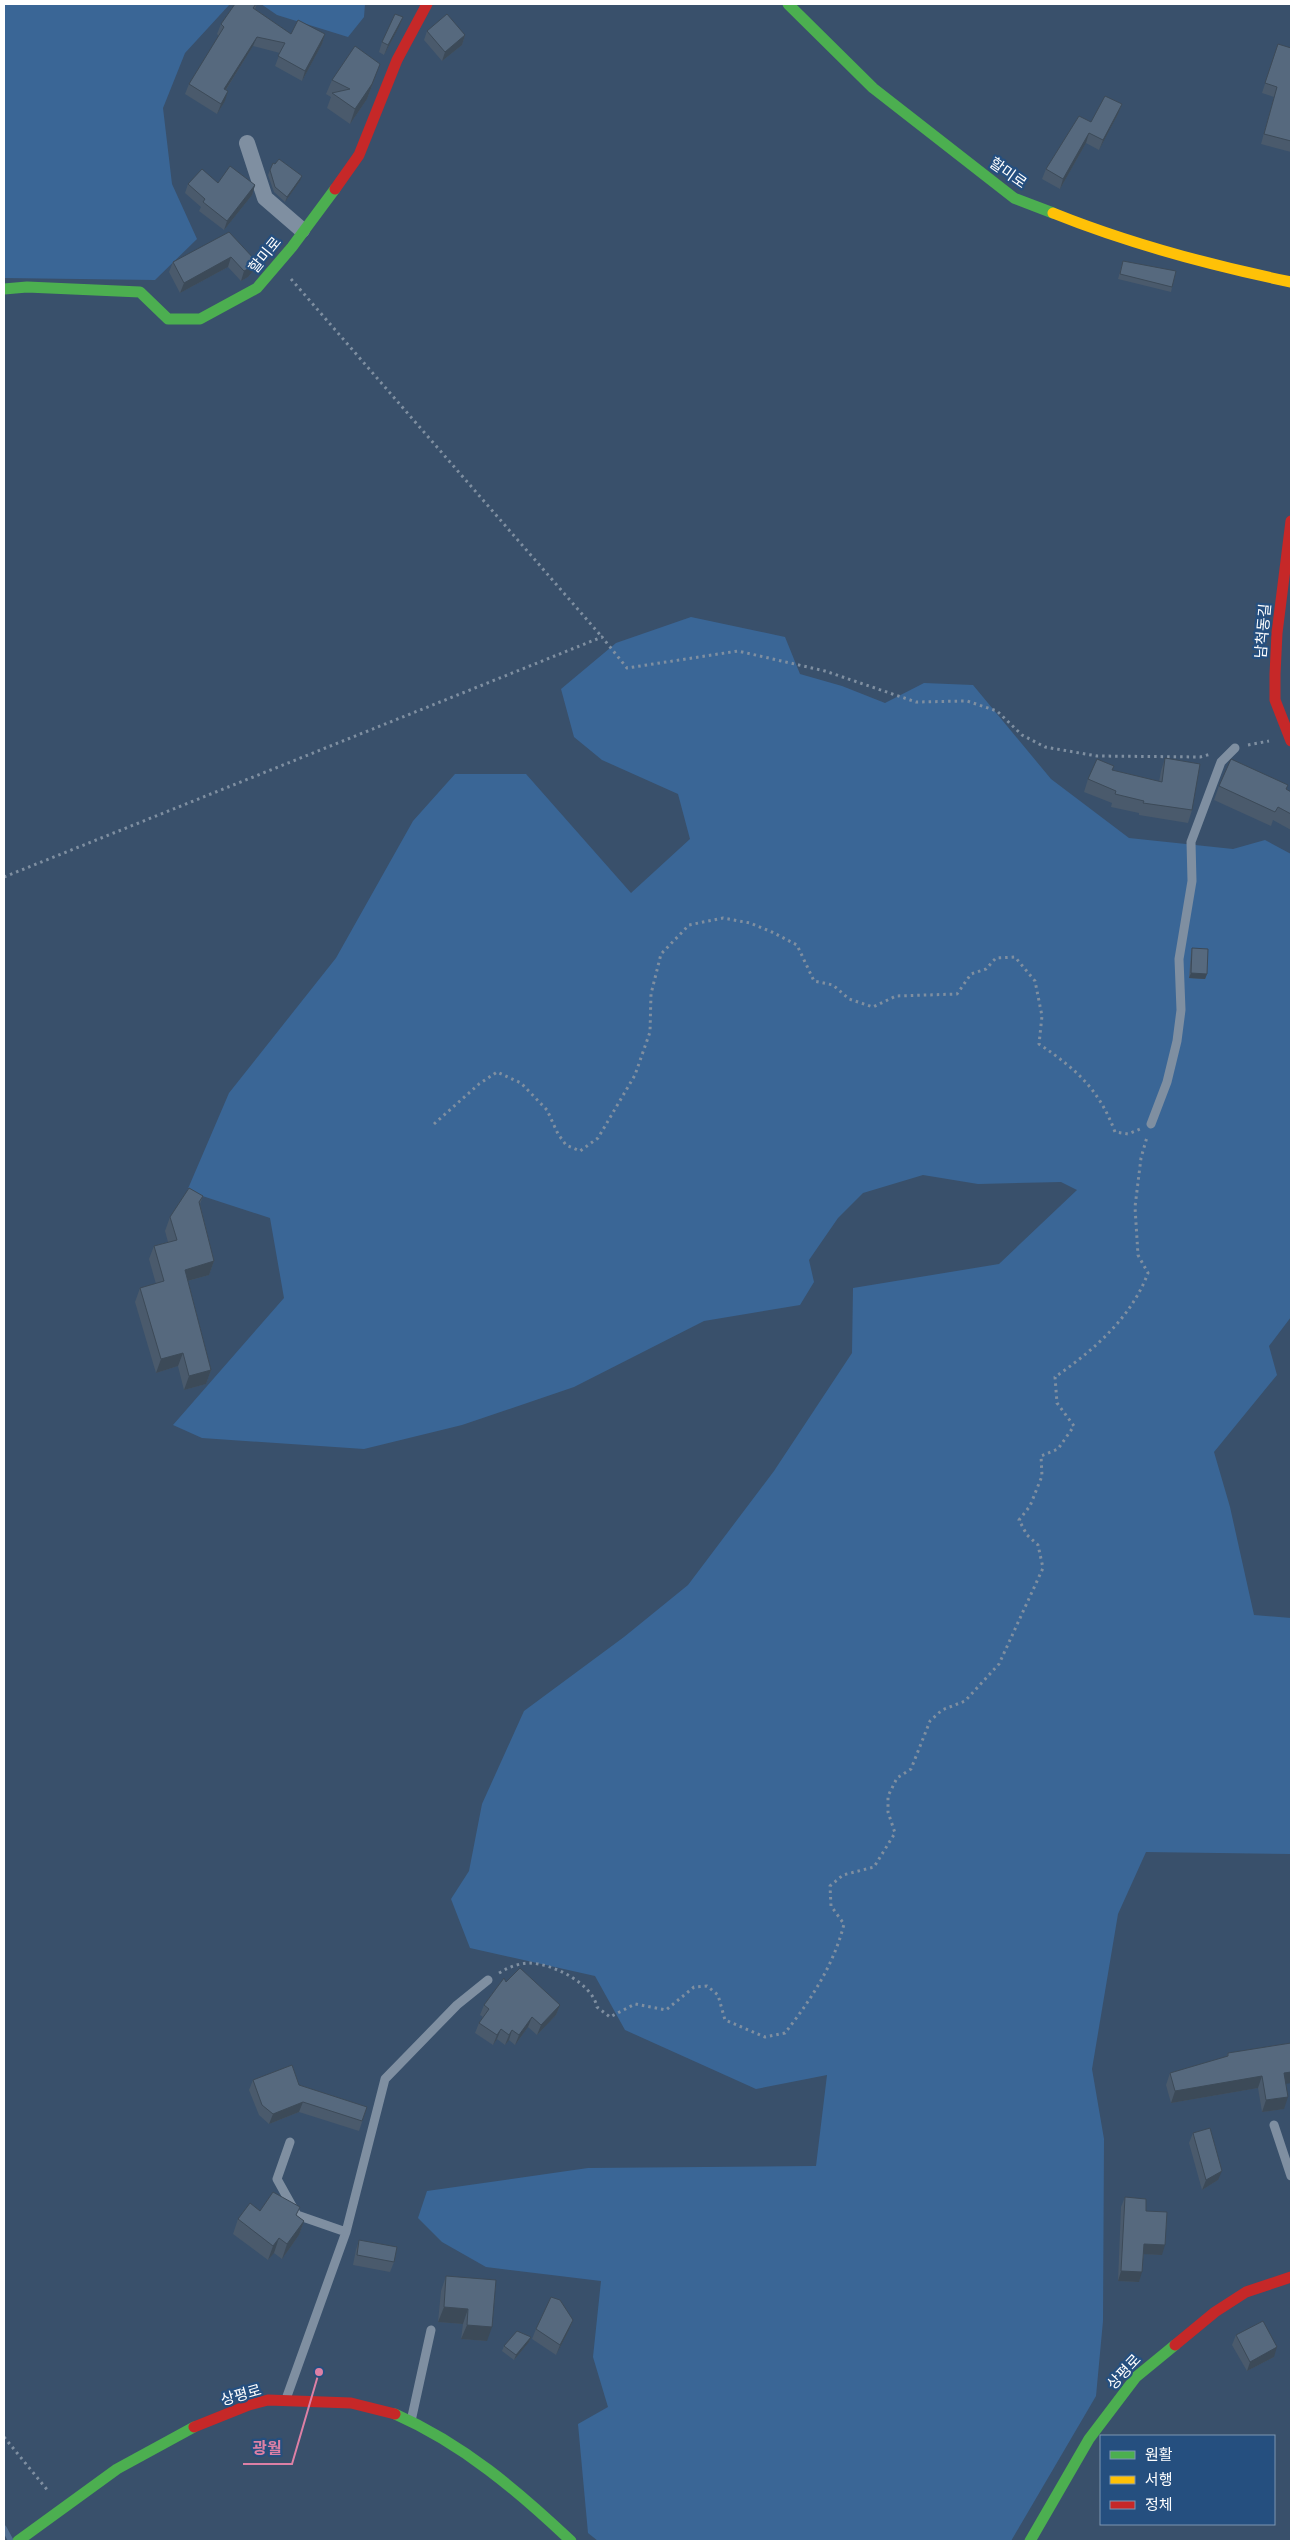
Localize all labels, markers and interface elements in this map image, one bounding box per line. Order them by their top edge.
street label: 할미로 [986,153,1031,192]
street label: 할미로 [244,233,285,277]
street label: 남척동길 [1251,603,1274,659]
street label: 상평로 [1103,2350,1145,2393]
street label: 상평로 [218,2380,263,2409]
callout: 광월 [243,2433,292,2464]
legend [1100,2435,1275,2525]
text: 광월 [252,2438,282,2458]
text: 원활 [1145,2445,1173,2464]
text: 서행 [1145,2470,1173,2489]
text: 정체 [1145,2495,1173,2514]

